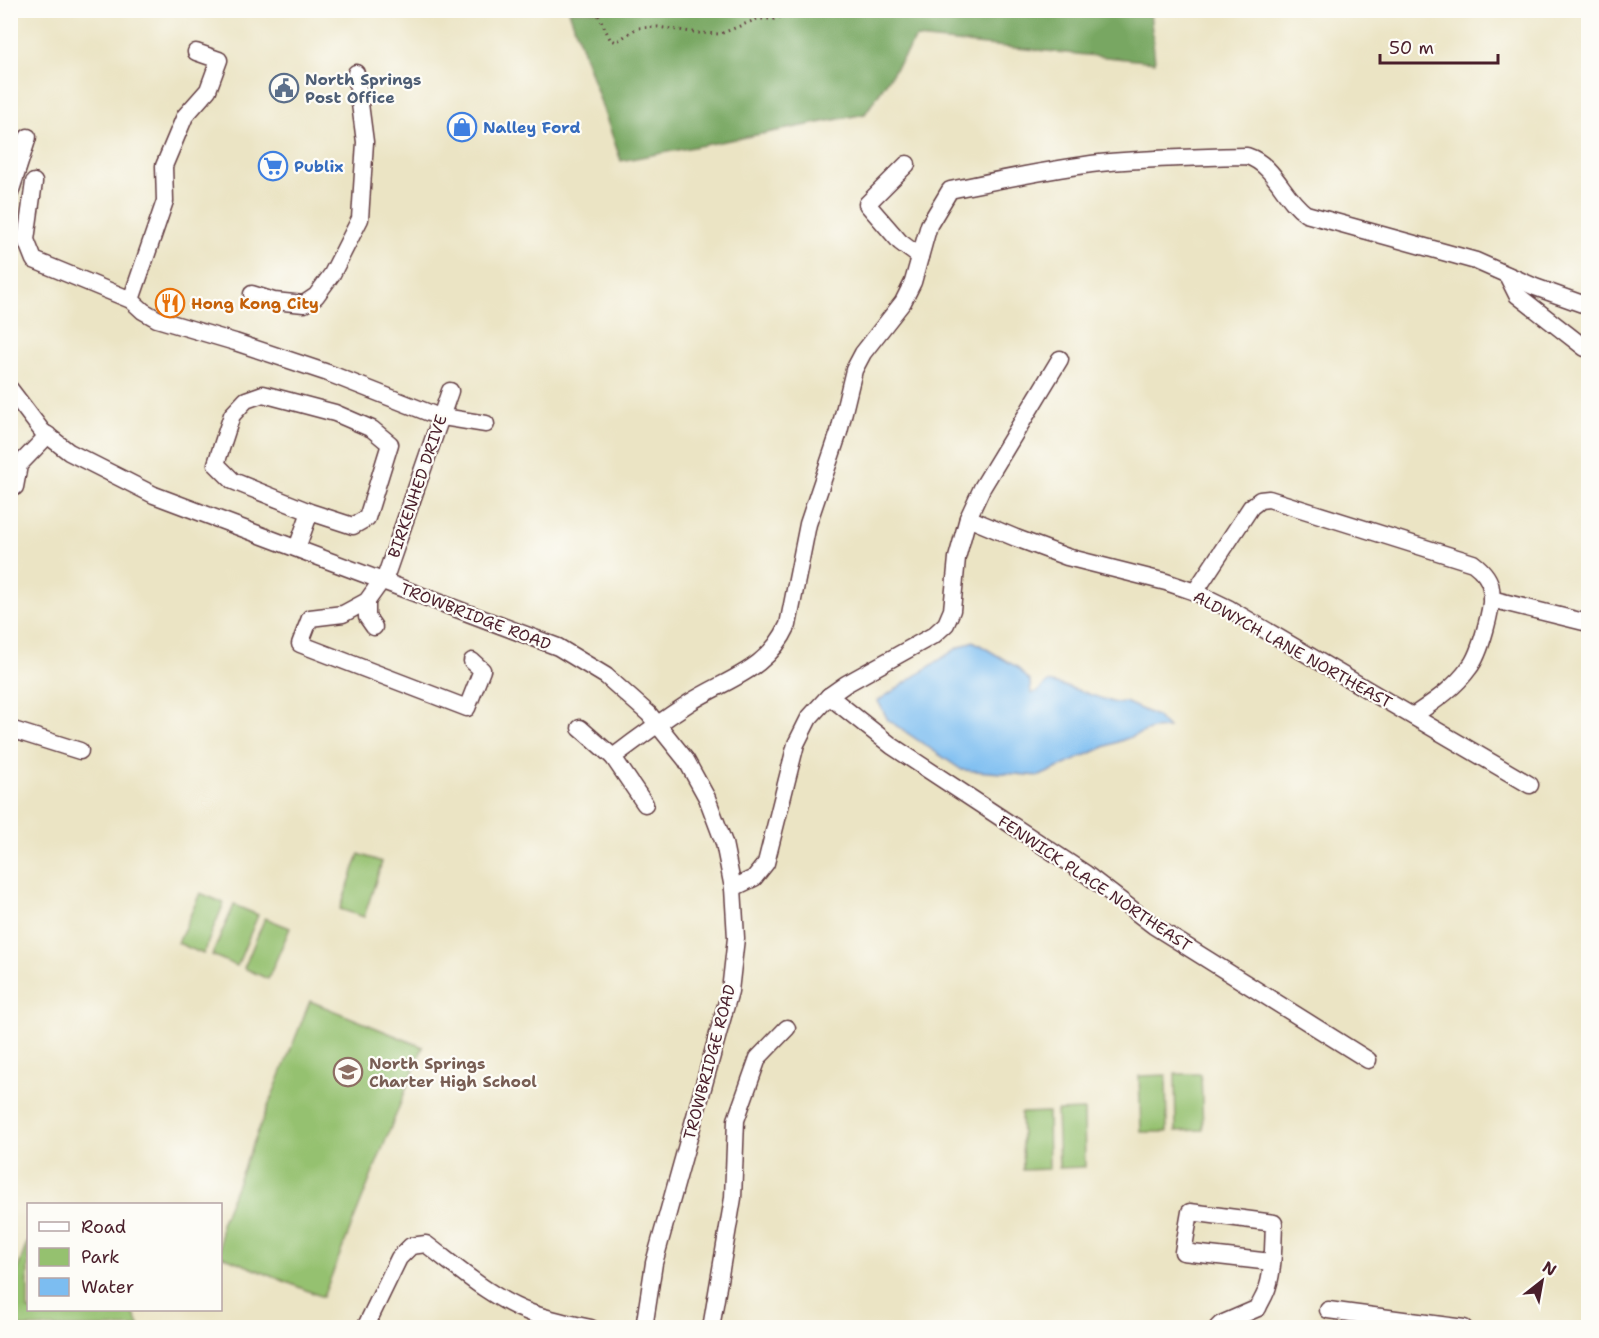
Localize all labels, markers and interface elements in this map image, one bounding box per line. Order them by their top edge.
scale bar [1380,27,1498,65]
text: 50 m [1389,36,1434,60]
place label: North Springs Post Office [305,69,422,108]
public building icon: North Springs Post Office [268,72,300,104]
shop icon: Nalley Ford [446,111,478,143]
place label: Nalley Ford [483,117,581,138]
supermarket icon: Publix [257,150,289,182]
place label: Publix [294,156,344,177]
restaurant icon: Hong Kong City [154,287,186,319]
place label: Hong Kong City [191,293,319,314]
street label: BIRKENHED DRIVE [383,412,452,561]
street label: TROWBRIDGE ROAD [397,578,554,655]
street label: ALDWYCH LANE NORTHEAST [1190,586,1396,713]
street label: FENWICK PLACE NORTHEAST [994,811,1196,956]
street label: TROWBRIDGE ROAD [679,982,740,1142]
place label: North Springs Charter High School [369,1053,537,1092]
school or university icon: North Springs Charter High School [332,1056,364,1088]
legend [27,1203,222,1311]
text: Road [81,1215,126,1239]
text: Park [81,1245,120,1269]
north arrow [1512,1251,1572,1311]
text: N [1539,1256,1560,1281]
text: Water [81,1275,134,1299]

